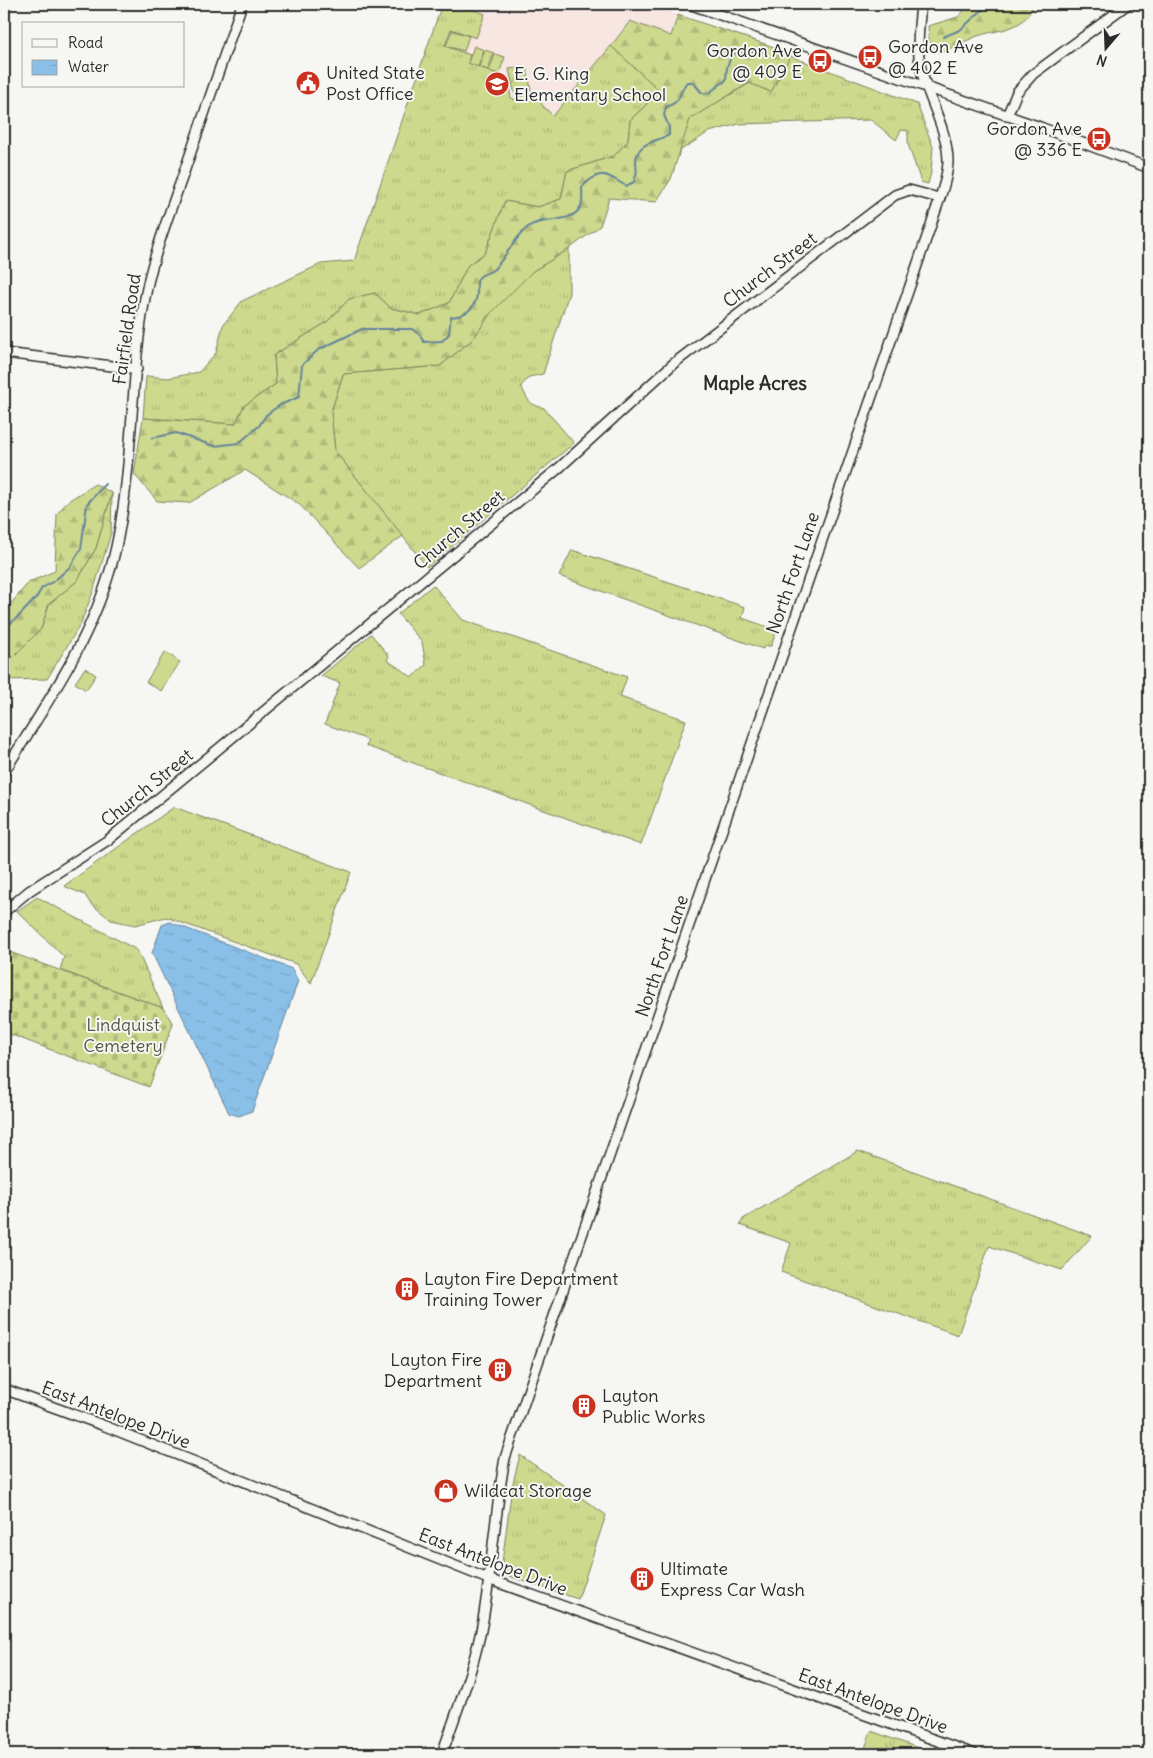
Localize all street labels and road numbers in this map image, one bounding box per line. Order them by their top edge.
street label: Church Street [718,227,821,312]
street label: Fairfield Road [107,272,146,386]
street label: Church Street [408,485,509,574]
street label: North Fort Lane [761,509,824,637]
street label: Church Street [96,744,197,832]
street label: North Fort Lane [630,892,693,1020]
street label: East Antelope Drive [39,1376,194,1453]
street label: East Antelope Drive [416,1523,571,1600]
street label: East Antelope Drive [795,1663,951,1738]

